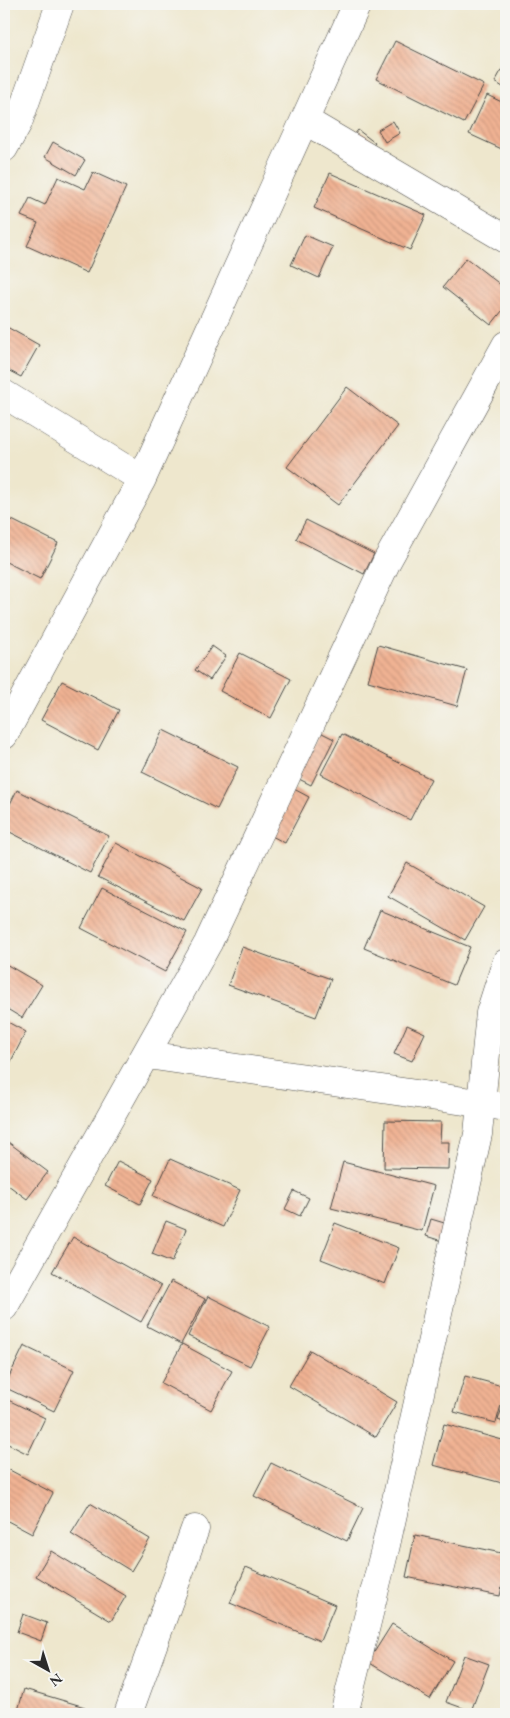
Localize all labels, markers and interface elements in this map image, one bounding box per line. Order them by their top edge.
north arrow [22,1646,72,1696]
text: N [46,1670,66,1691]

